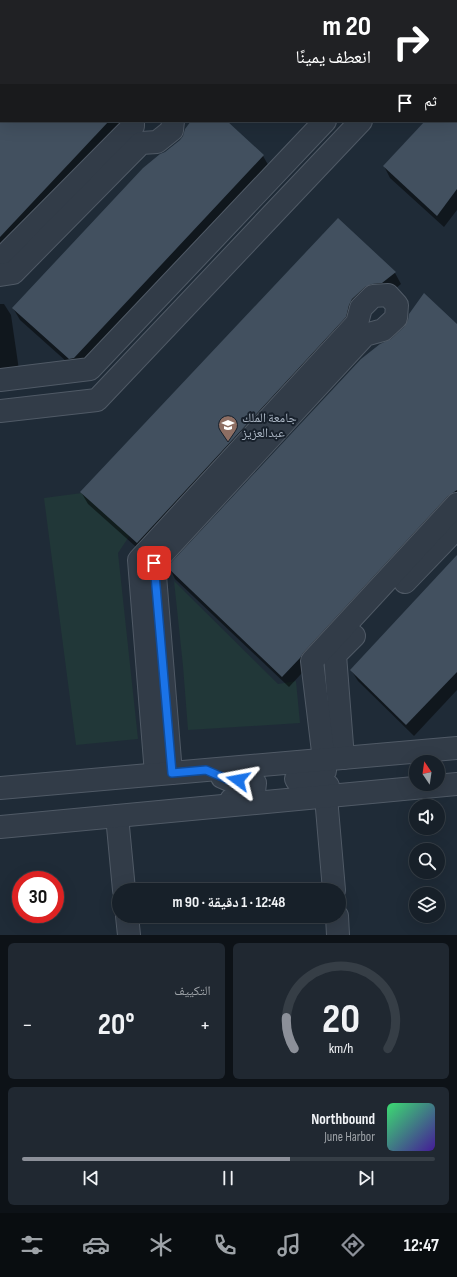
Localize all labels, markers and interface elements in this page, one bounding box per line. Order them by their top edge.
text: 20 m [322,10,371,43]
icon: right [385,16,437,68]
text: انعطف يمينًا [296,47,371,68]
icon: arrive [394,92,416,114]
text: ثم [424,92,437,111]
place label: جامعة الملك عبدالعزيز [241,410,297,441]
school or university icon: جامعة الملك عبدالعزيز [217,414,239,442]
pin [137,546,171,580]
icon: arrive [143,552,165,574]
north arrow [409,755,445,791]
map controls [409,755,445,923]
position arrow [217,759,259,801]
button: sound [409,799,445,835]
button: search [409,843,445,879]
speed limit sign: 30 [12,871,64,923]
button: layers [409,887,445,923]
text: 12:48 · 1 دقيقة · 90 m [173,893,285,912]
text: التكييف [174,983,211,999]
text: 20 [322,995,360,1044]
text: 20° [98,1007,135,1043]
text: − [22,1012,33,1039]
text: + [200,1012,211,1039]
text: km/h [328,1040,353,1057]
text: Northbound [311,1110,375,1129]
text: June Harbor [324,1129,375,1145]
icon: previous [80,1167,102,1189]
icon: pause [217,1167,239,1189]
icon: next [355,1167,377,1189]
icon: filters [18,1231,46,1259]
icon: car [82,1231,110,1259]
icon: climate [147,1231,175,1259]
icon: phone [211,1231,239,1259]
icon: music [275,1231,303,1259]
icon: directions [339,1231,367,1259]
text: 12:47 [404,1235,439,1256]

